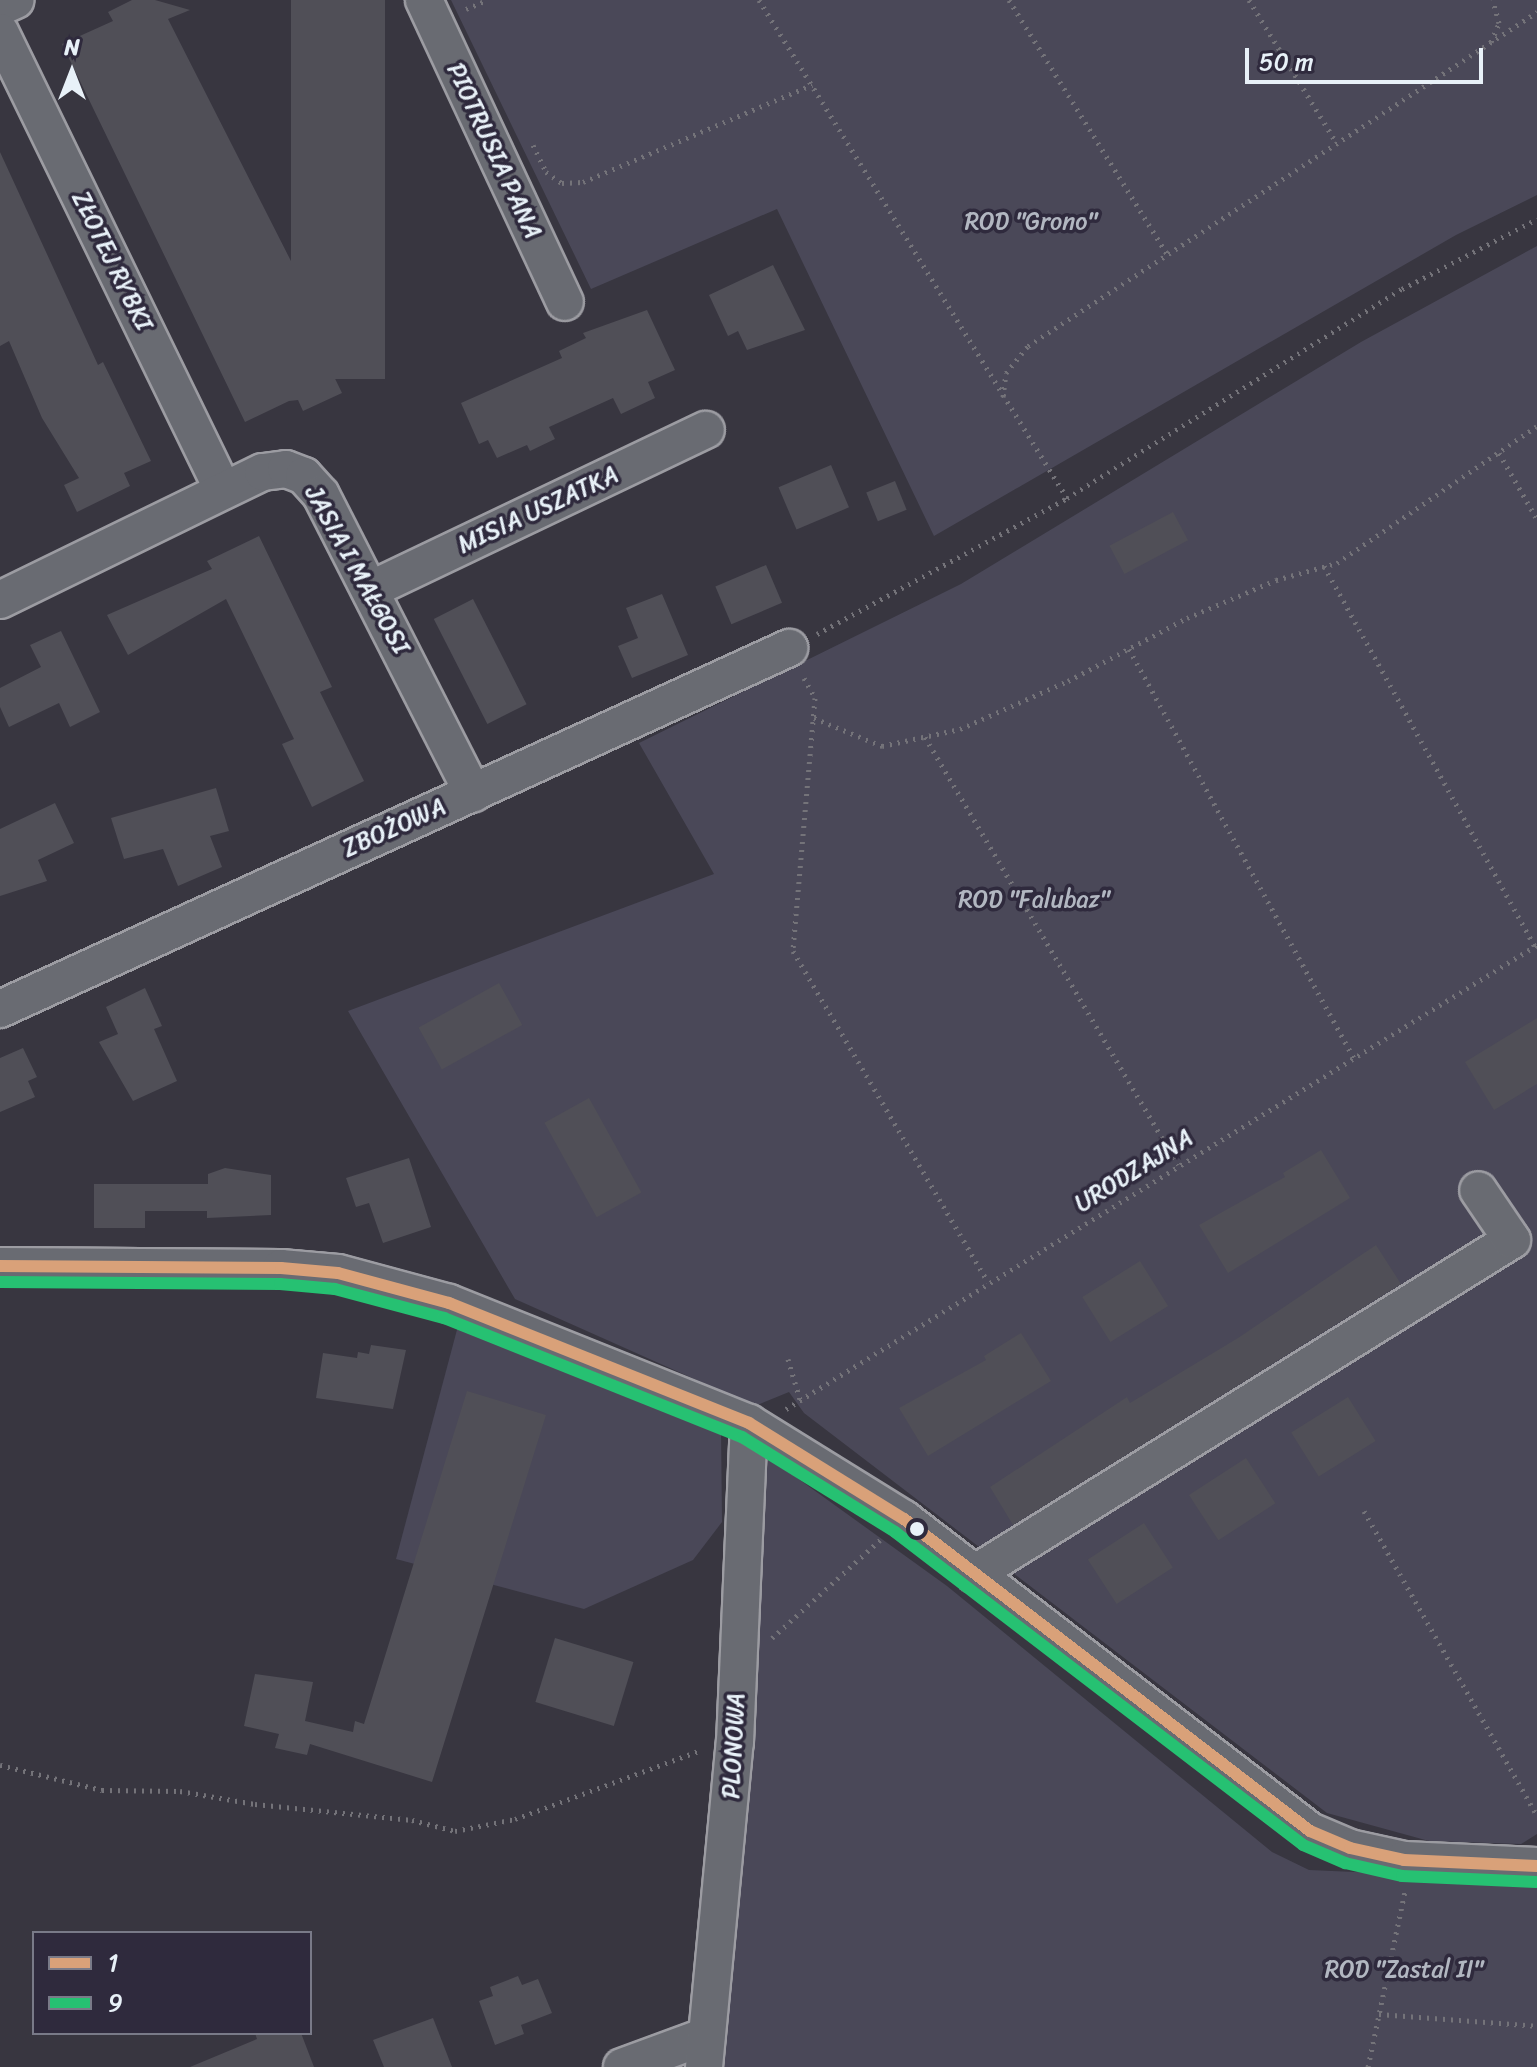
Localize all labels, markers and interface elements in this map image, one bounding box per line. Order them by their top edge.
text: N [64,28,80,67]
north arrow [32,32,112,112]
scale bar [1249,32,1487,82]
text: 50 m [1259,41,1314,83]
street label: PIOTRUSIA PANA [441,59,547,243]
street label: ZŁOTEJ RYBKI [66,186,158,336]
park label: ROD "Grono" [965,208,1097,236]
street label: MISIA USZATKA [452,460,624,560]
street label: JASIA I MAŁGOSI [300,482,414,658]
street label: ZBOŻOWA [338,793,450,863]
park label: ROD "Falubaz" [958,886,1110,914]
street label: URODZAJNA [1070,1123,1198,1219]
unlabelled marker [909,1521,925,1537]
street label: PLONOWA [717,1692,751,1800]
legend [32,1931,312,2035]
text: 1 [108,1942,118,1984]
park label: ROD "Zastal II" [1324,1956,1484,1984]
text: 9 [108,1982,123,2024]

